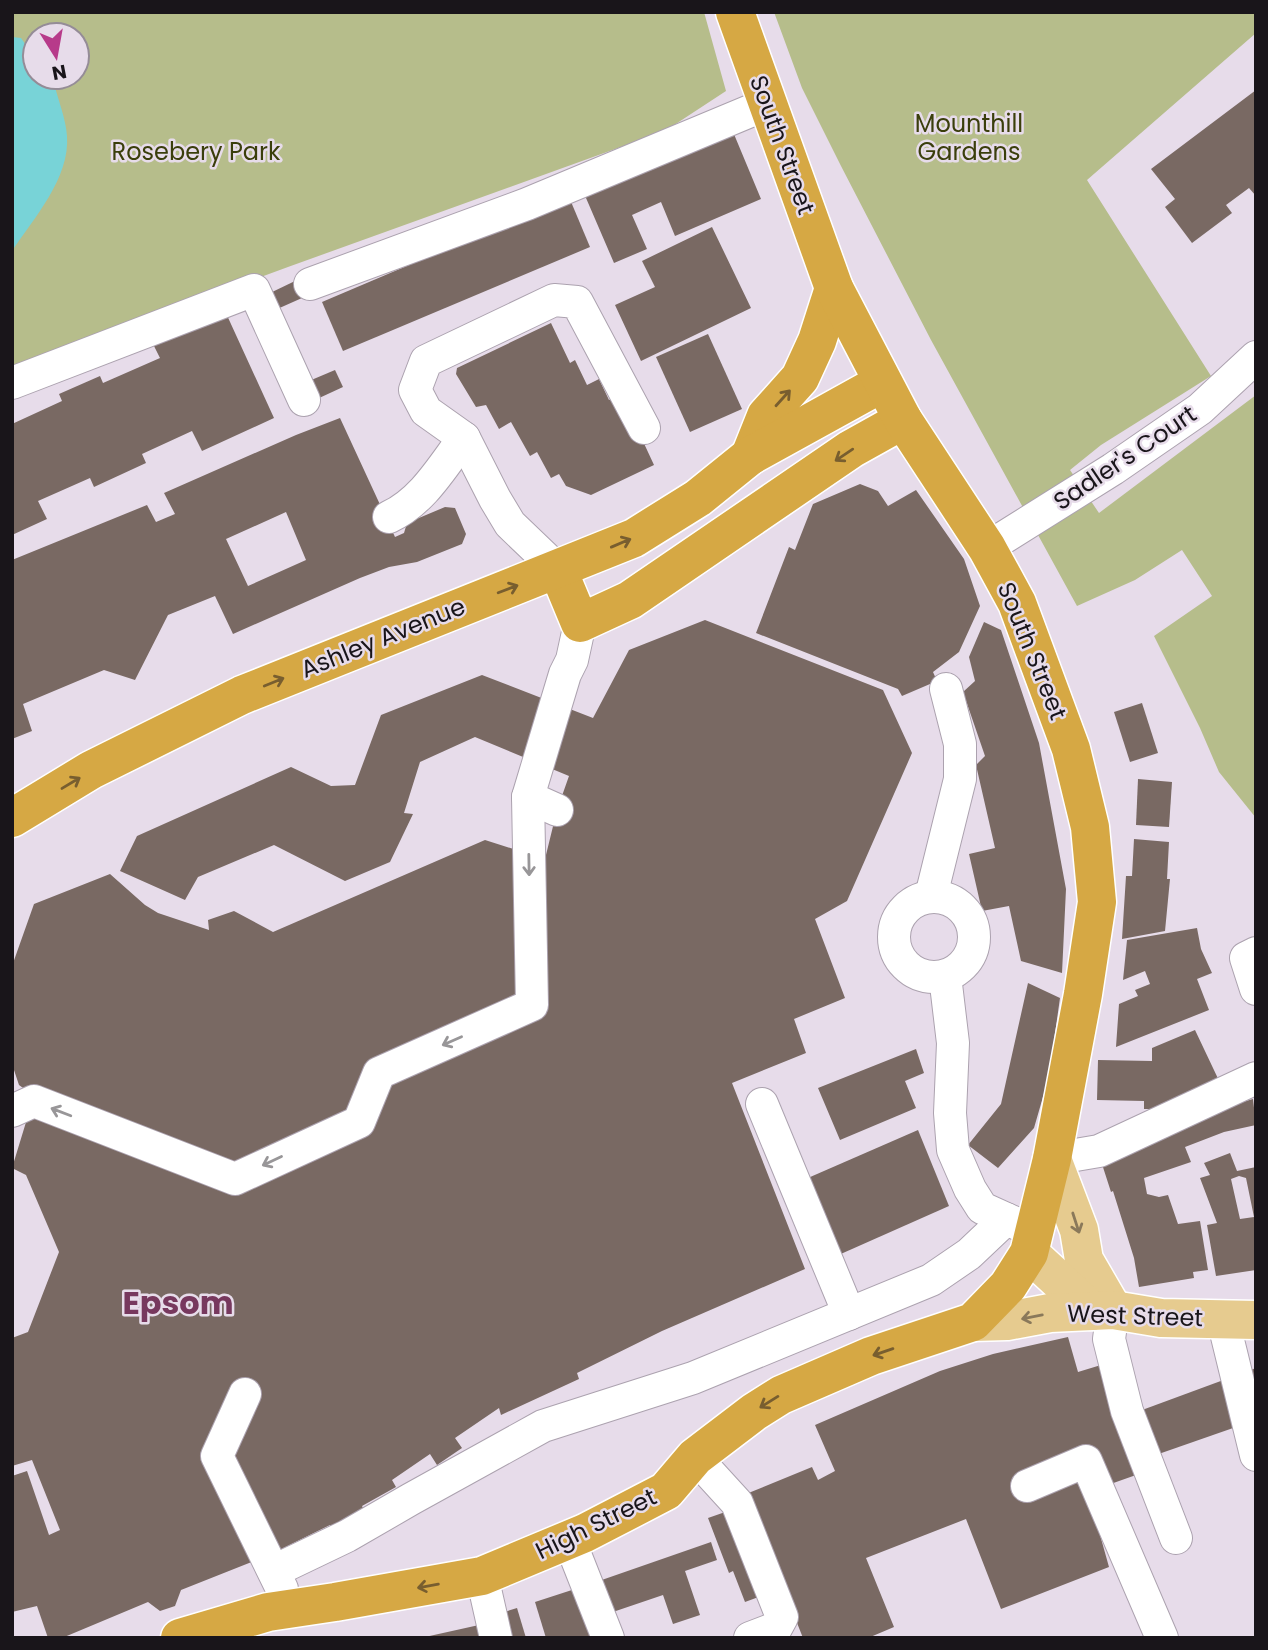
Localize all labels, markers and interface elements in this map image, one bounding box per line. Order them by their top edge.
north arrow [21,21,91,91]
text: N [50,58,69,87]
street label: South Street [742,71,823,219]
park label: Mounthill Gardens [915,107,1023,168]
park label: Rosebery Park [112,135,281,168]
one-way arrow [775,389,791,407]
street label: Sadler's Court [1047,398,1203,518]
one-way arrow [834,448,854,462]
one-way arrow [610,536,631,549]
street label: South Street [990,577,1075,724]
one-way arrow [497,581,519,594]
street label: Ashley Avenue [296,589,470,686]
one-way arrow [263,674,284,687]
one-way arrow [60,775,80,789]
one-way arrow [522,853,536,876]
one-way arrow [442,1035,463,1048]
one-way arrow [51,1104,73,1117]
one-way arrow [262,1156,283,1169]
one-way arrow [1070,1212,1083,1234]
district label: Epsom [122,1280,234,1325]
street label: West Street [1066,1297,1204,1334]
one-way arrow [1022,1310,1044,1324]
one-way arrow [872,1346,894,1359]
one-way arrow [760,1396,780,1410]
street label: High Street [530,1480,662,1567]
one-way arrow [417,1580,440,1593]

